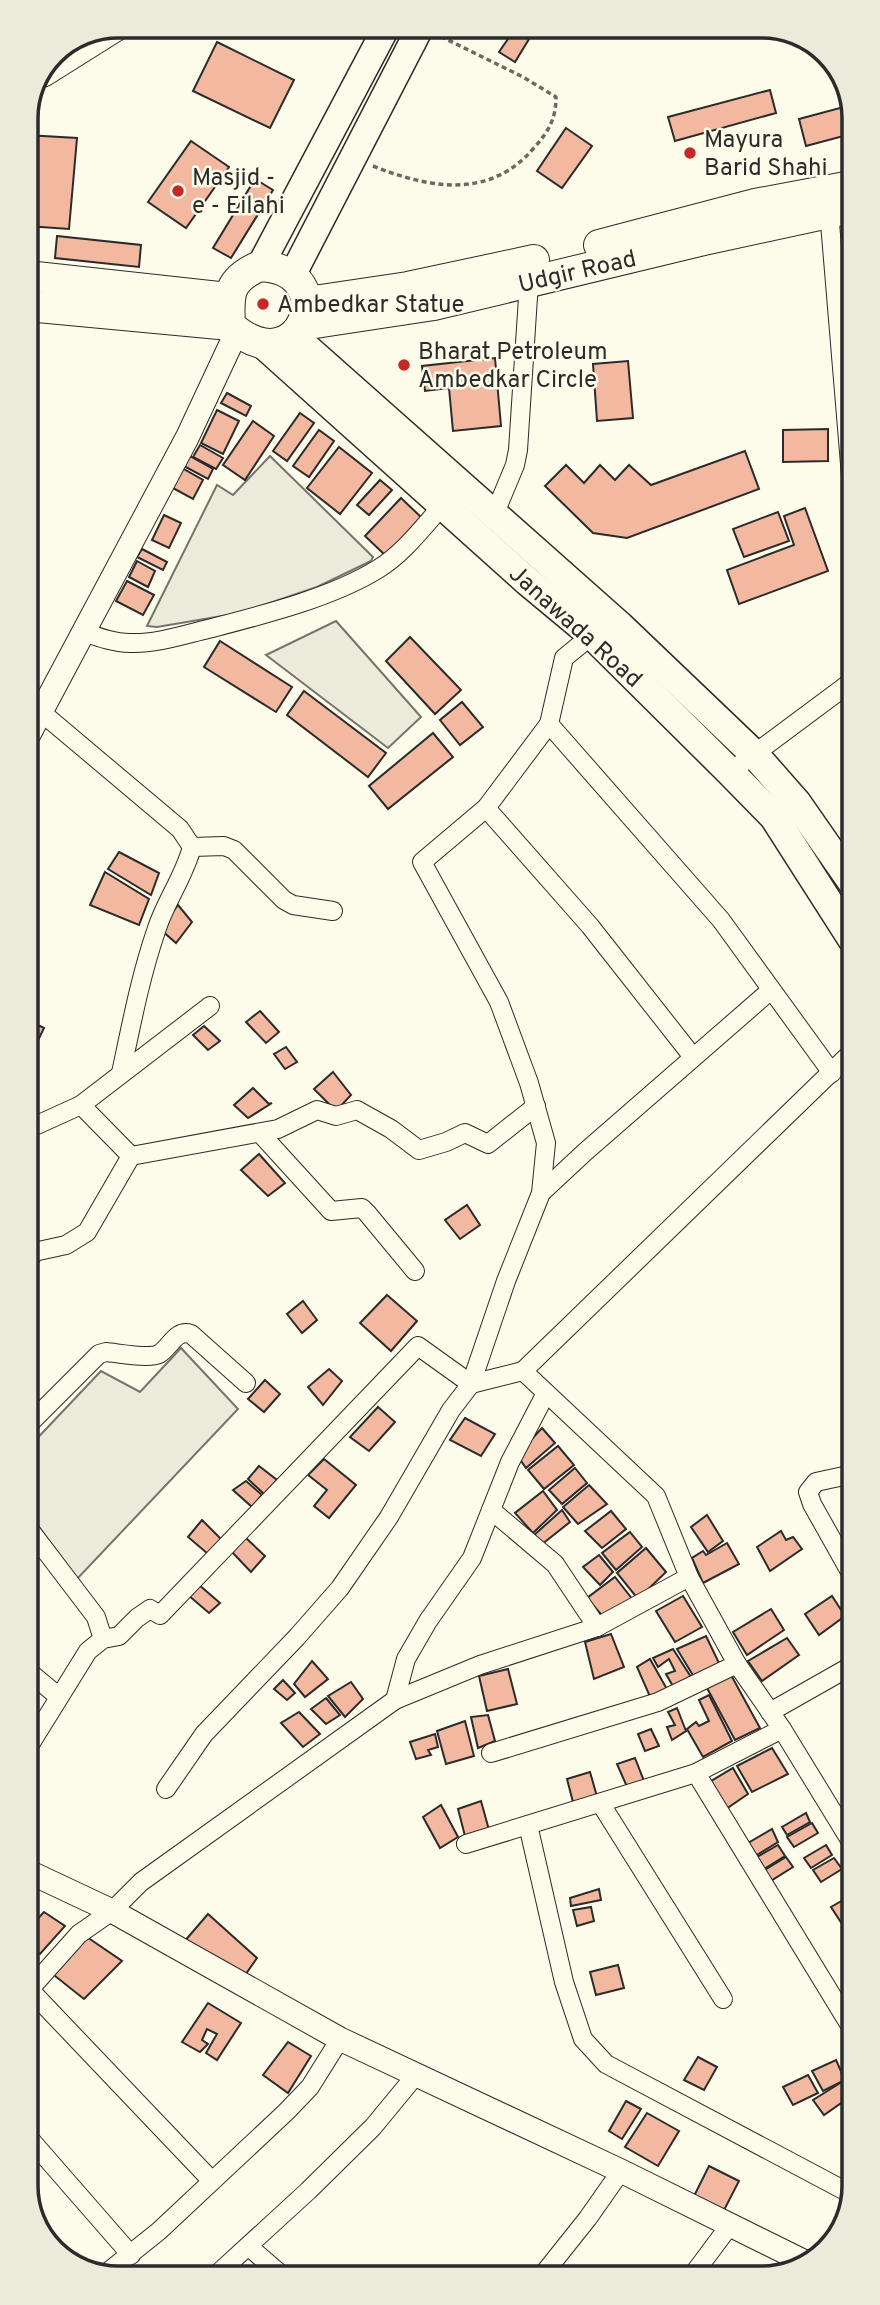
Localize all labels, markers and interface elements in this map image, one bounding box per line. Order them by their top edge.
place label: Mayura Barid Shahi [704,126,828,184]
marker: Mayura Barid Shahi [682,145,698,161]
place label: Masjid - e - Eilahi [192,164,285,222]
marker: Masjid - e - Eilahi [170,183,186,199]
street label: Udgir Road [516,245,639,301]
place label: Ambedkar Statue [277,291,464,321]
marker: Ambedkar Statue [255,296,271,312]
place label: Bharat Petroleum Ambedkar Circle [418,338,607,396]
marker: Bharat Petroleum Ambedkar Circle [396,357,412,373]
street label: Janawada Road [502,560,648,695]

